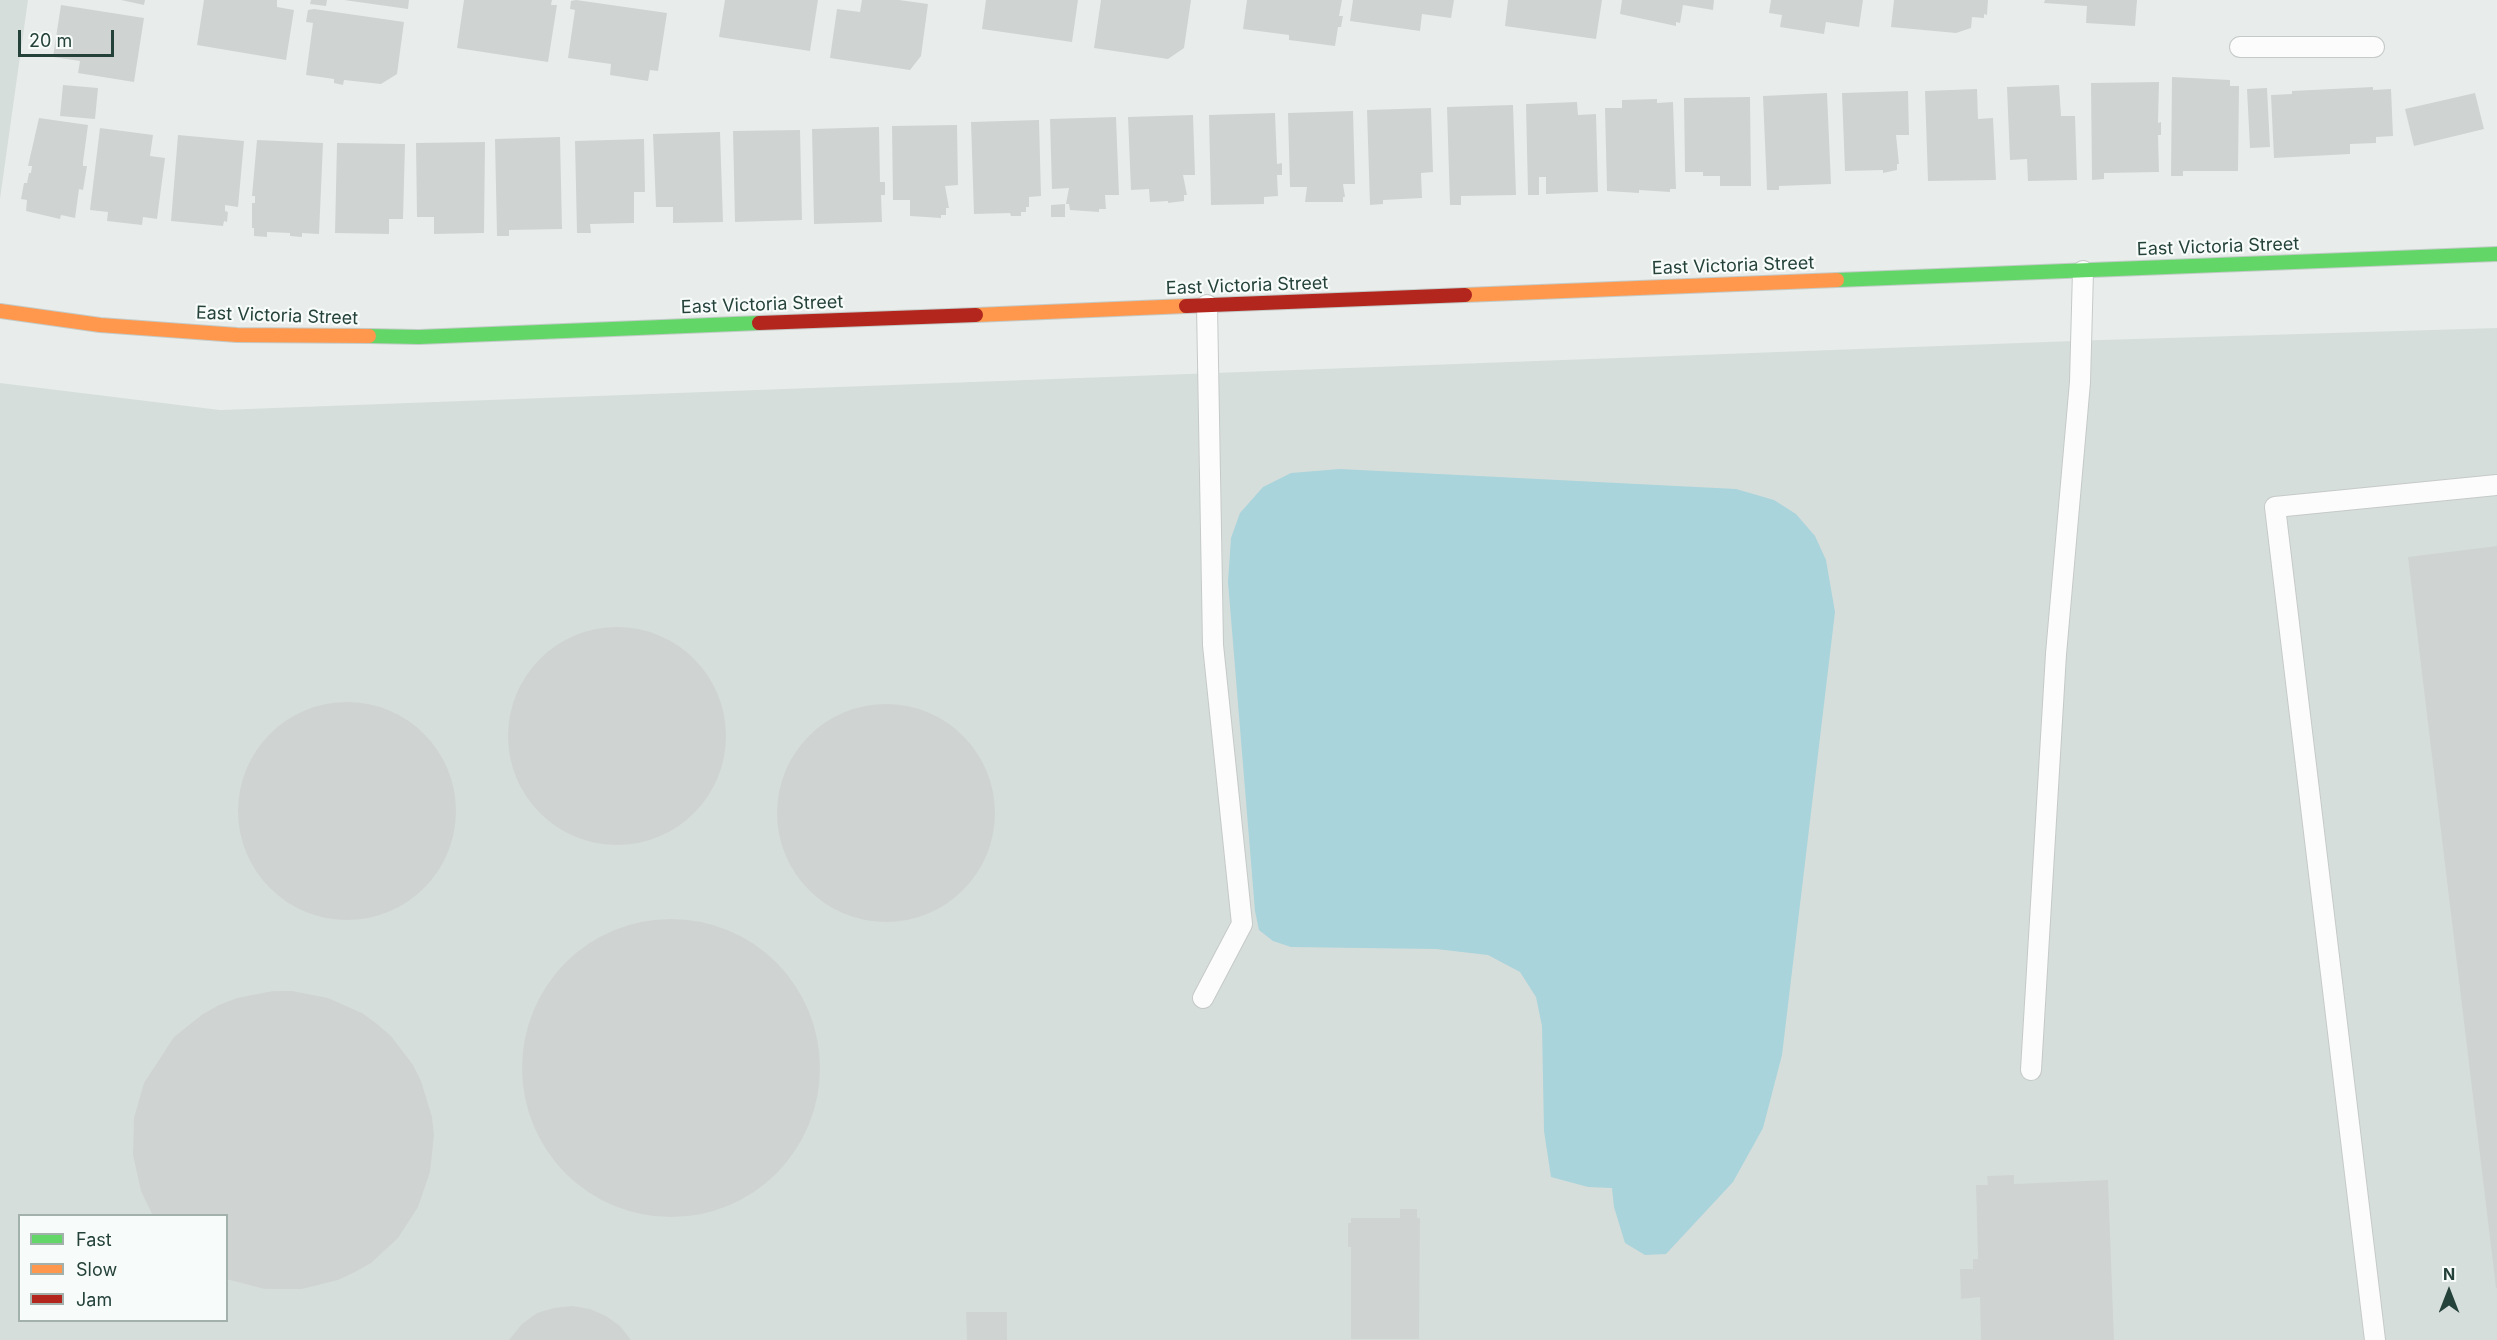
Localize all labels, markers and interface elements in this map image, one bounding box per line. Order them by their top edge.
scale bar [21,18,117,56]
text: 20 m [29,30,72,51]
street label: East Victoria Street [2137,233,2299,261]
street label: East Victoria Street [1652,252,1814,280]
street label: East Victoria Street [1166,272,1328,300]
street label: East Victoria Street [681,291,843,319]
street label: East Victoria Street [196,302,358,330]
legend [18,1214,228,1322]
text: Fast [76,1229,112,1250]
text: Slow [76,1259,117,1280]
north arrow [2419,1262,2479,1322]
text: N [2443,1264,2455,1284]
text: Jam [76,1289,112,1310]

